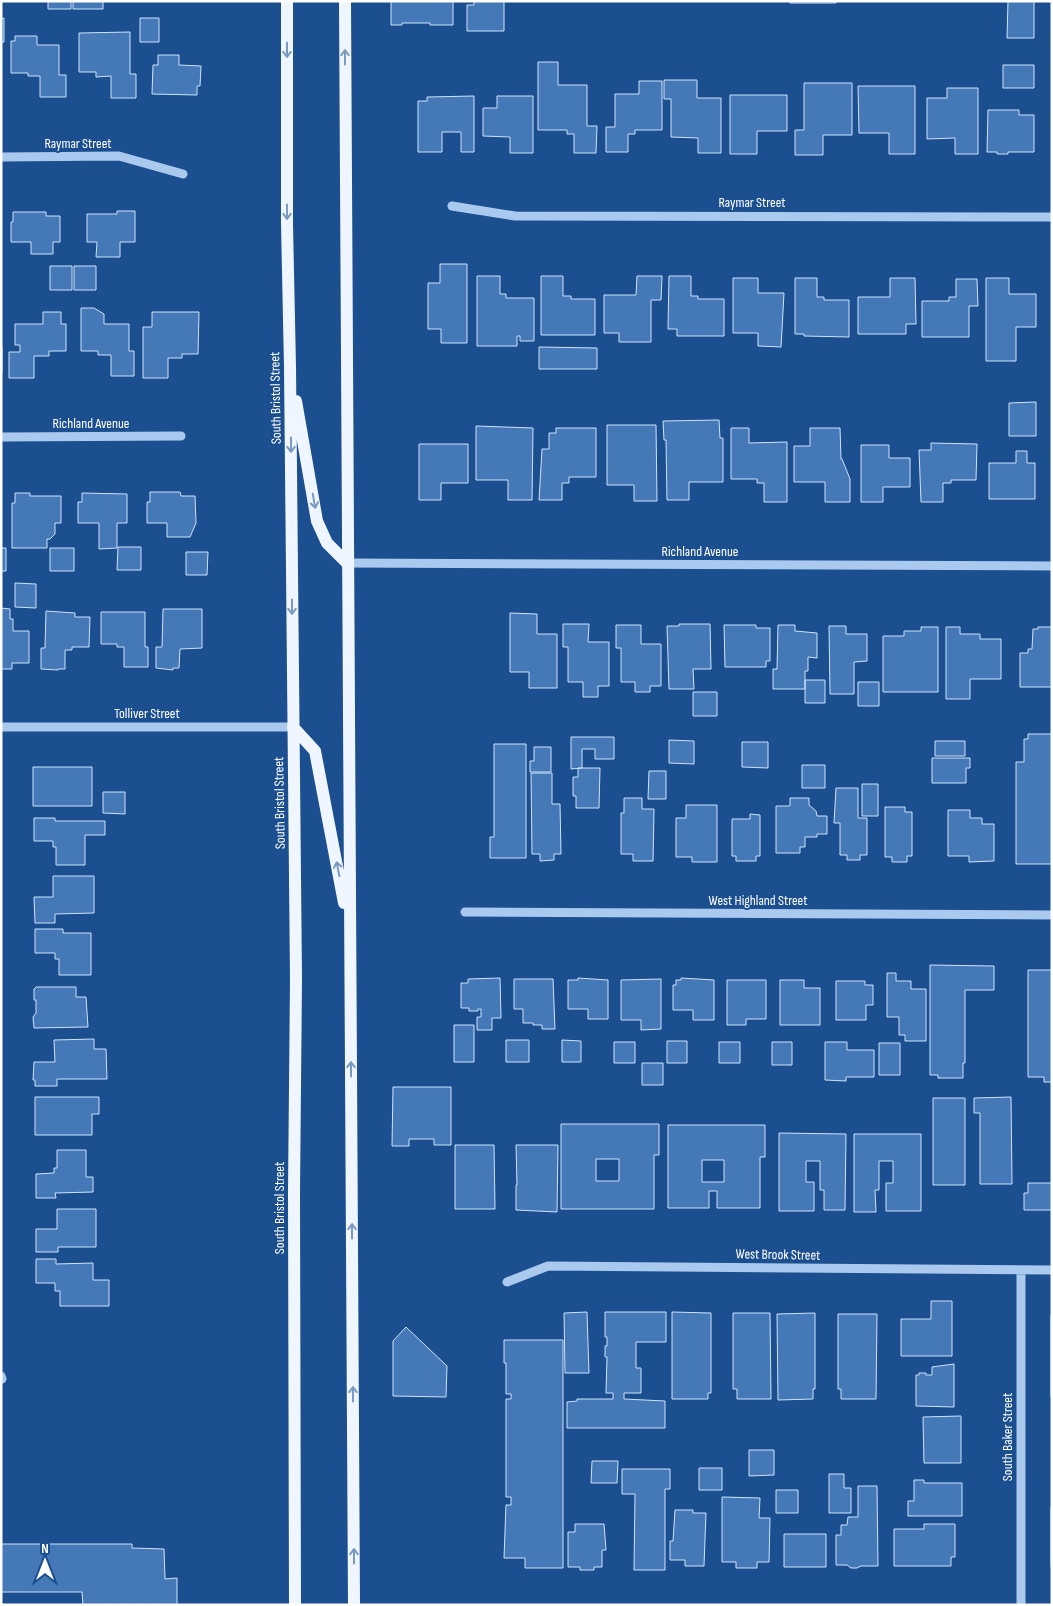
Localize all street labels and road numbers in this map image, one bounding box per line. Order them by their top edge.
street label: Raymar Street [44,135,112,152]
street label: Raymar Street [718,194,786,211]
street label: South Bristol Street [266,352,285,444]
street label: Richland Avenue [53,415,129,432]
street label: Richland Avenue [662,543,738,560]
street label: Tolliver Street [114,705,180,722]
street label: South Bristol Street [270,757,289,849]
street label: West Highland Street [709,892,807,909]
street label: South Bristol Street [271,1162,288,1254]
street label: West Brook Street [735,1245,821,1264]
street label: South Baker Street [999,1393,1016,1481]

